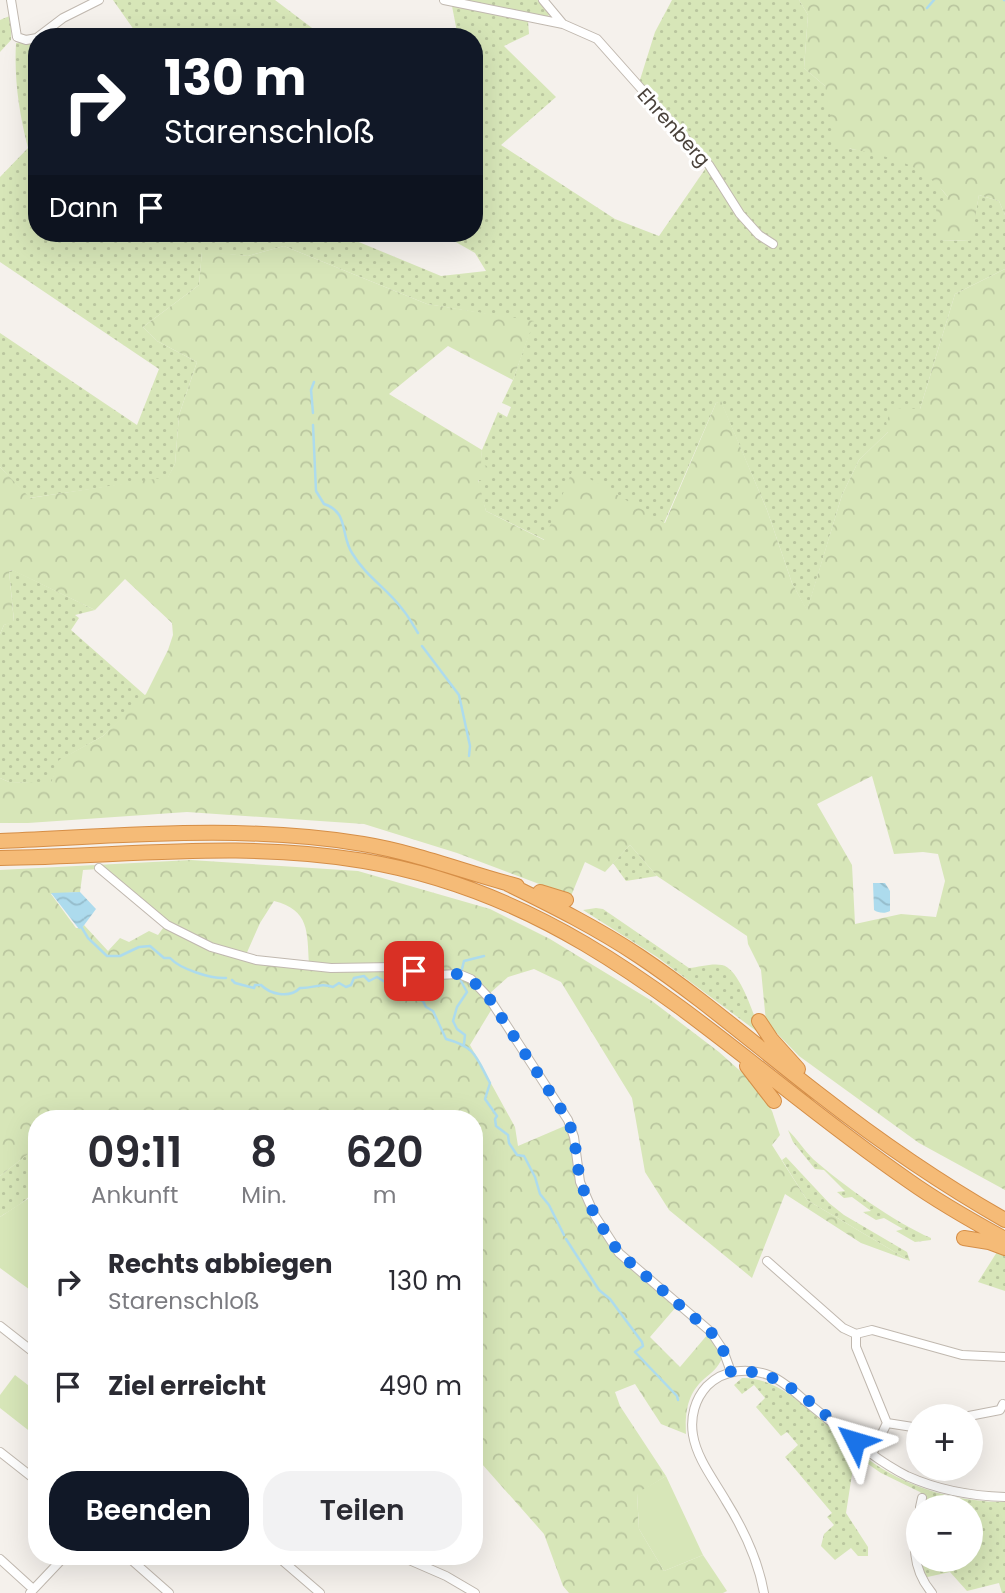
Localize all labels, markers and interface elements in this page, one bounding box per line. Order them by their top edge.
text: 130 m [164,44,306,112]
icon: right [49,56,140,147]
street label: Ehrenberg [631,82,716,173]
text: Starenschloß [164,109,375,154]
icon: arrive [132,189,170,227]
text: Dann [49,190,118,226]
pin [384,941,444,1001]
icon: arrive [395,952,433,990]
text: 09:11 [87,1123,182,1182]
text: 8 [250,1123,277,1182]
text: 620 [346,1123,424,1182]
text: Ankunft [91,1179,178,1211]
text: Min. [241,1179,286,1211]
text: m [373,1179,397,1211]
text: Rechts abbiegen [108,1246,333,1282]
icon: right [49,1263,87,1301]
text: 130 m [388,1263,462,1299]
text: Starenschloß [108,1285,260,1317]
icon: arrive [49,1368,87,1406]
text: Ziel erreicht [108,1368,266,1404]
text: 490 m [379,1368,462,1404]
position arrow [818,1404,892,1478]
map controls [906,1404,983,1572]
button: + [906,1404,983,1481]
button: Beenden [49,1471,249,1551]
button: Teilen [263,1471,462,1551]
button: − [906,1495,983,1572]

